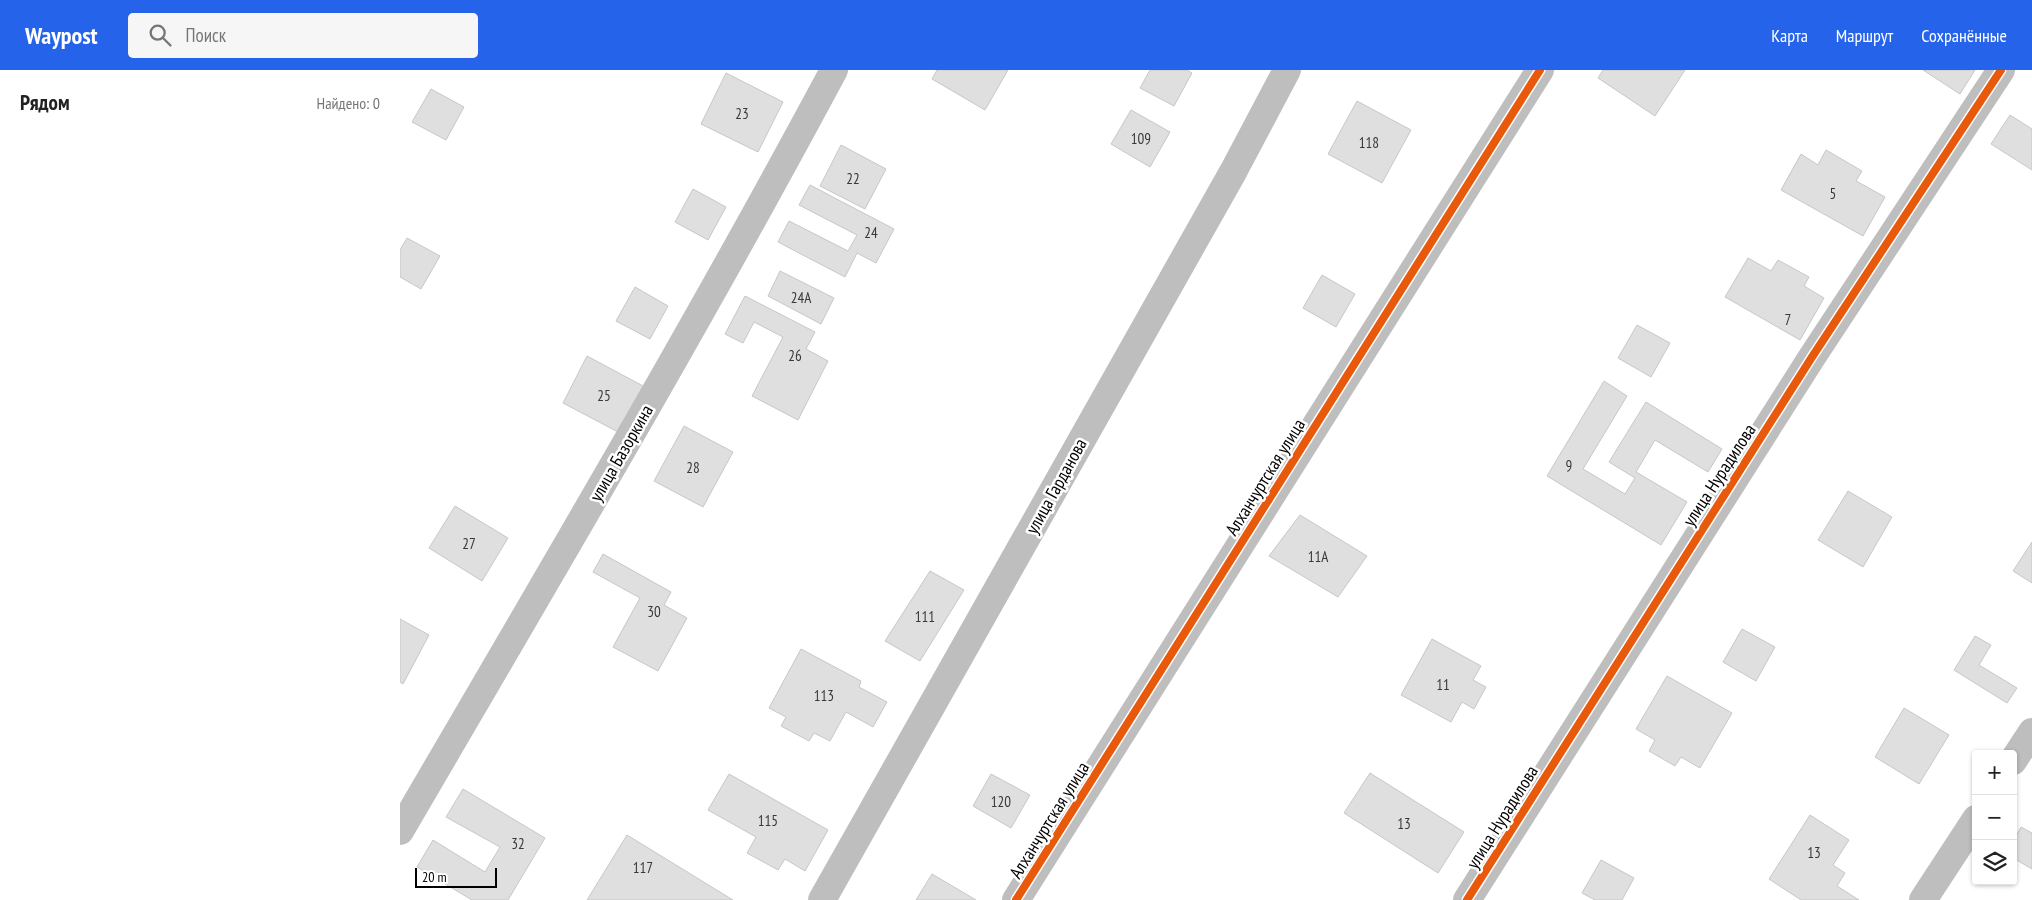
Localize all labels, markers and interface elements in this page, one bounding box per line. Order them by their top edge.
search box [128,13,478,58]
text: Waypost [25,20,98,51]
icon: search [146,21,174,49]
text: Поиск [186,23,226,47]
text: Карта [1771,24,1808,47]
text: Маршрут [1836,24,1893,47]
text: Сохранённые [1921,24,2007,47]
text: Рядом [20,89,70,116]
text: Найдено: 0 [317,93,380,113]
house number: 23 [735,104,749,123]
house number: 109 [1131,129,1151,148]
house number: 118 [1359,133,1379,152]
house number: 22 [846,169,860,188]
house number: 5 [1830,184,1836,203]
house number: 24 [864,223,878,242]
house number: 24А [791,288,812,307]
house number: 7 [1785,310,1791,329]
house number: 26 [788,346,802,365]
house number: 25 [597,386,611,405]
street label: улица Базоркина [584,401,658,505]
street label: Алханчуртская улица [1220,414,1310,540]
street label: улица Нурадилова [1677,419,1761,531]
street label: улица Гарданова [1020,434,1092,538]
house number: 9 [1566,456,1572,475]
house number: 28 [686,458,700,477]
house number: 27 [462,534,476,553]
house number: 11А [1308,547,1329,566]
house number: 30 [647,602,661,621]
house number: 111 [915,607,935,626]
house number: 11 [1436,675,1450,694]
house number: 113 [814,686,834,705]
map controls [1972,750,2017,885]
button: + [1972,750,2017,795]
street label: Алханчуртская улица [1004,757,1094,883]
street label: улица Нурадилова [1461,761,1543,873]
house number: 120 [991,792,1011,811]
button: − [1972,795,2017,840]
house number: 115 [758,811,778,830]
house number: 13 [1397,814,1411,833]
house number: 32 [511,834,525,853]
button: layers [1972,840,2017,885]
house number: 13 [1807,843,1821,862]
house number: 117 [633,858,653,877]
scale bar [415,865,498,888]
text: 20 m [422,868,447,886]

